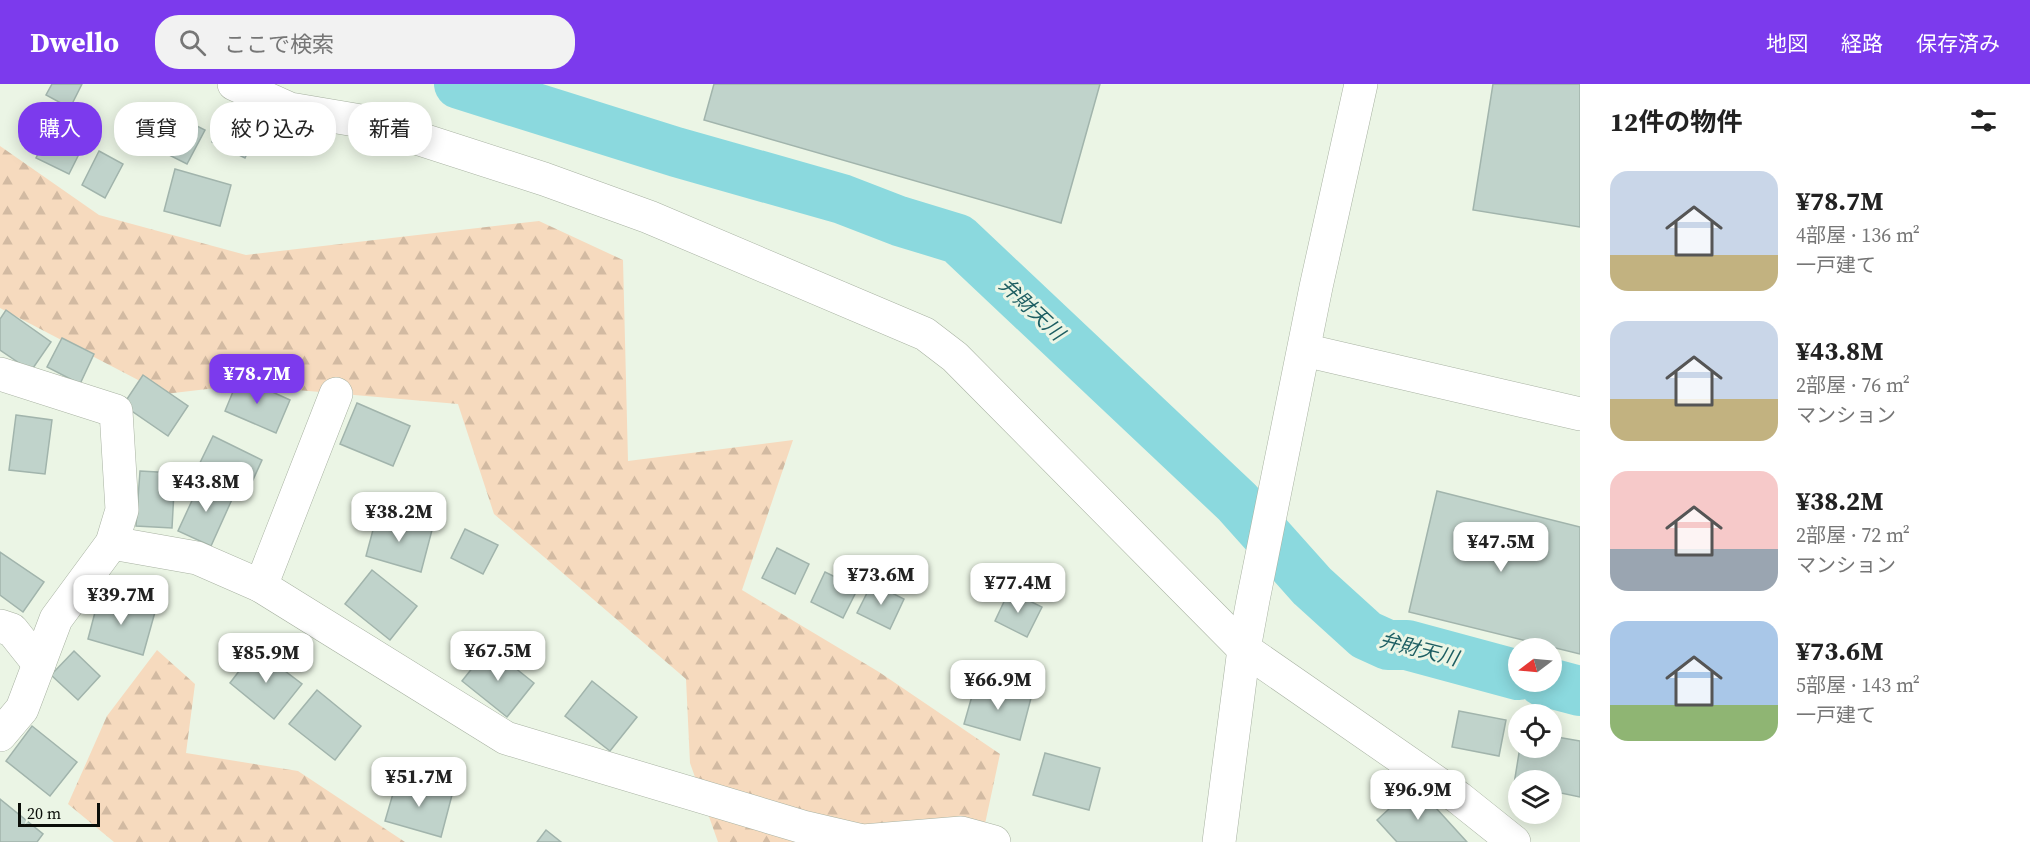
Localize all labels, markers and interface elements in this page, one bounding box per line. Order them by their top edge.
search box [155,15,575,69]
text: Dwello [30,23,119,61]
icon: search [176,26,209,59]
text: ここで検索 [224,29,334,59]
text: 地図 [1766,29,1808,58]
text: 経路 [1841,29,1883,58]
text: 保存済み [1916,29,2000,58]
chip: 購入 [18,102,102,156]
chip: 賃貸 [114,102,198,156]
chip: 絞り込み [210,102,336,156]
chip: 新着 [348,102,432,156]
text: 12件の物件 [1610,104,1742,140]
icon: filters [1967,104,2000,137]
text: ¥78.7M [1796,183,1883,219]
icon: home [1658,195,1730,267]
text: 4部屋 · 136 m² [1796,221,1920,249]
text: 一戸建て [1796,251,1876,279]
water label: 弁財天川 [993,271,1072,348]
text: ¥43.8M [1796,333,1883,369]
icon: home [1658,345,1730,417]
pin: ¥78.7M [208,354,306,405]
text: ¥78.7M [223,359,291,387]
text: 2部屋 · 76 m² [1796,371,1910,399]
text: マンション [1796,401,1896,429]
pin: ¥43.8M [157,462,255,513]
text: ¥43.8M [172,467,240,495]
text: ¥38.2M [1796,483,1883,519]
pin: ¥38.2M [350,492,448,543]
icon: home [1658,495,1730,567]
text: ¥38.2M [365,497,433,525]
text: 2部屋 · 72 m² [1796,521,1910,549]
pin: ¥47.5M [1452,522,1550,573]
text: ¥47.5M [1467,527,1535,555]
text: マンション [1796,551,1896,579]
pin: ¥73.6M [832,555,930,606]
text: ¥73.6M [847,560,915,588]
pin: ¥77.4M [969,563,1067,614]
text: ¥77.4M [984,568,1052,596]
pin: ¥39.7M [72,575,170,626]
text: ¥39.7M [87,580,155,608]
water label: 弁財天川 [1377,626,1463,673]
pin: ¥67.5M [449,631,547,682]
pin: ¥85.9M [217,633,315,684]
text: ¥73.6M [1796,633,1883,669]
text: ¥67.5M [464,636,532,664]
text: ¥85.9M [232,638,300,666]
north arrow [1508,638,1562,692]
map controls [1508,638,1562,824]
icon: home [1658,645,1730,717]
pin: ¥66.9M [949,660,1047,711]
text: ¥66.9M [964,665,1032,693]
text: 5部屋 · 143 m² [1796,671,1920,699]
text: 一戸建て [1796,701,1876,729]
button: locate [1508,704,1562,758]
pin: ¥51.7M [370,757,468,808]
text: ¥51.7M [385,762,453,790]
pin: ¥96.9M [1369,770,1467,821]
button: layers [1508,770,1562,824]
text: ¥96.9M [1384,775,1452,803]
scale bar [18,800,100,828]
text: 20 m [27,802,61,824]

